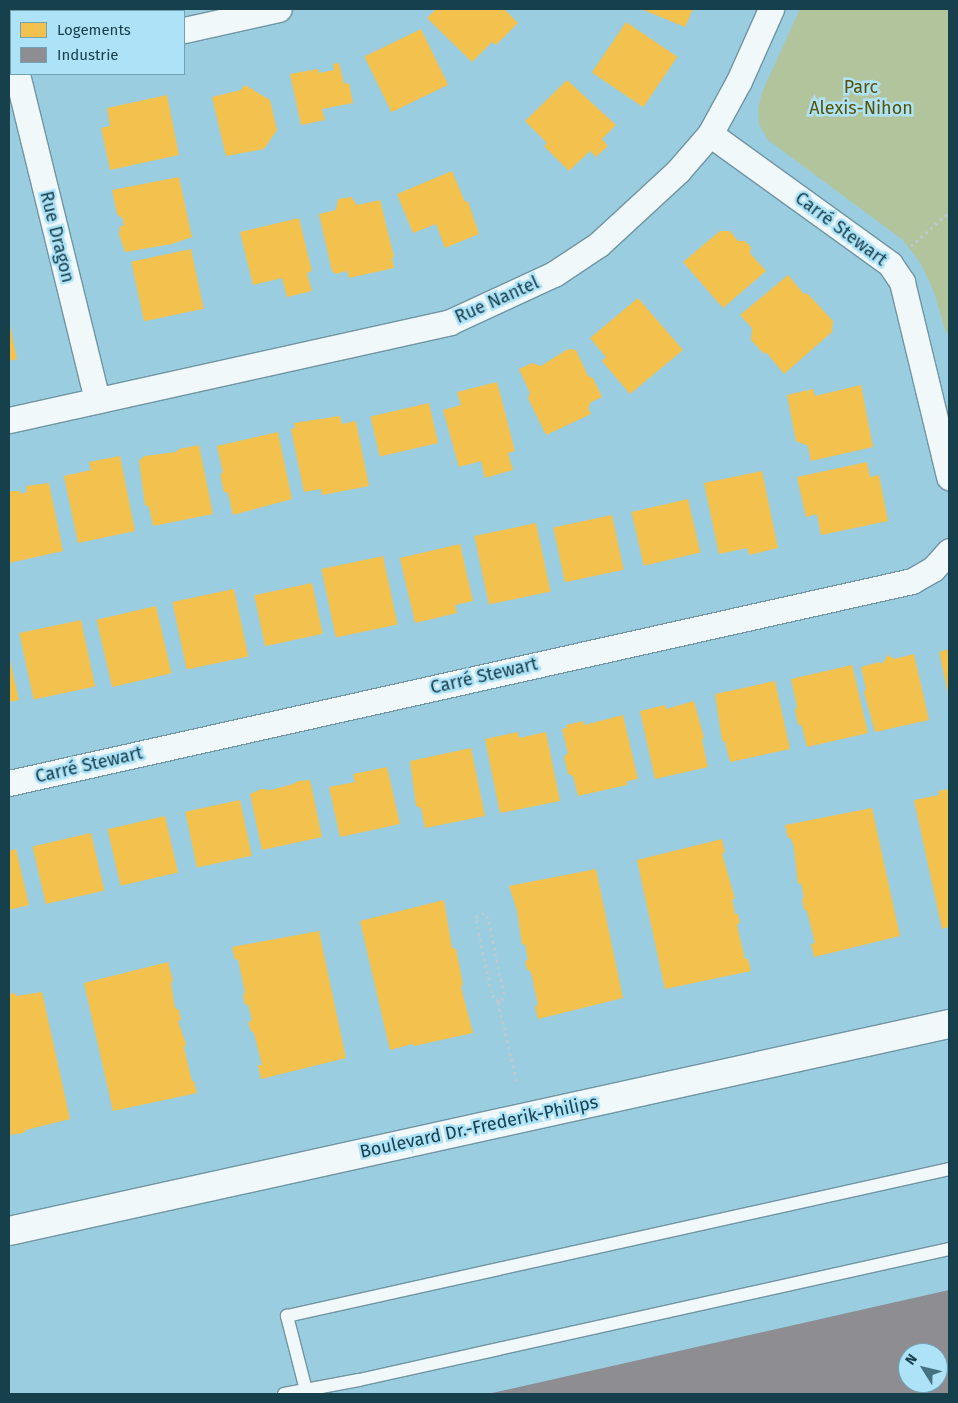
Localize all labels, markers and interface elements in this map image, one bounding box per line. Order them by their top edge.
legend [10,10,185,75]
text: Logements [57,21,131,39]
text: Industrie [57,46,119,64]
park label: Parc Alexis-Nihon [809,77,913,120]
street label: Carré Stewart [791,187,891,271]
street label: Rue Dragon [35,189,79,285]
street label: Rue Nantel [452,272,542,328]
street label: Carré Stewart [428,653,540,699]
street label: Carré Stewart [33,742,145,788]
street label: Boulevard Dr.-Frederik-Philips [358,1091,600,1163]
north arrow [898,1343,948,1393]
text: N [902,1351,921,1368]

